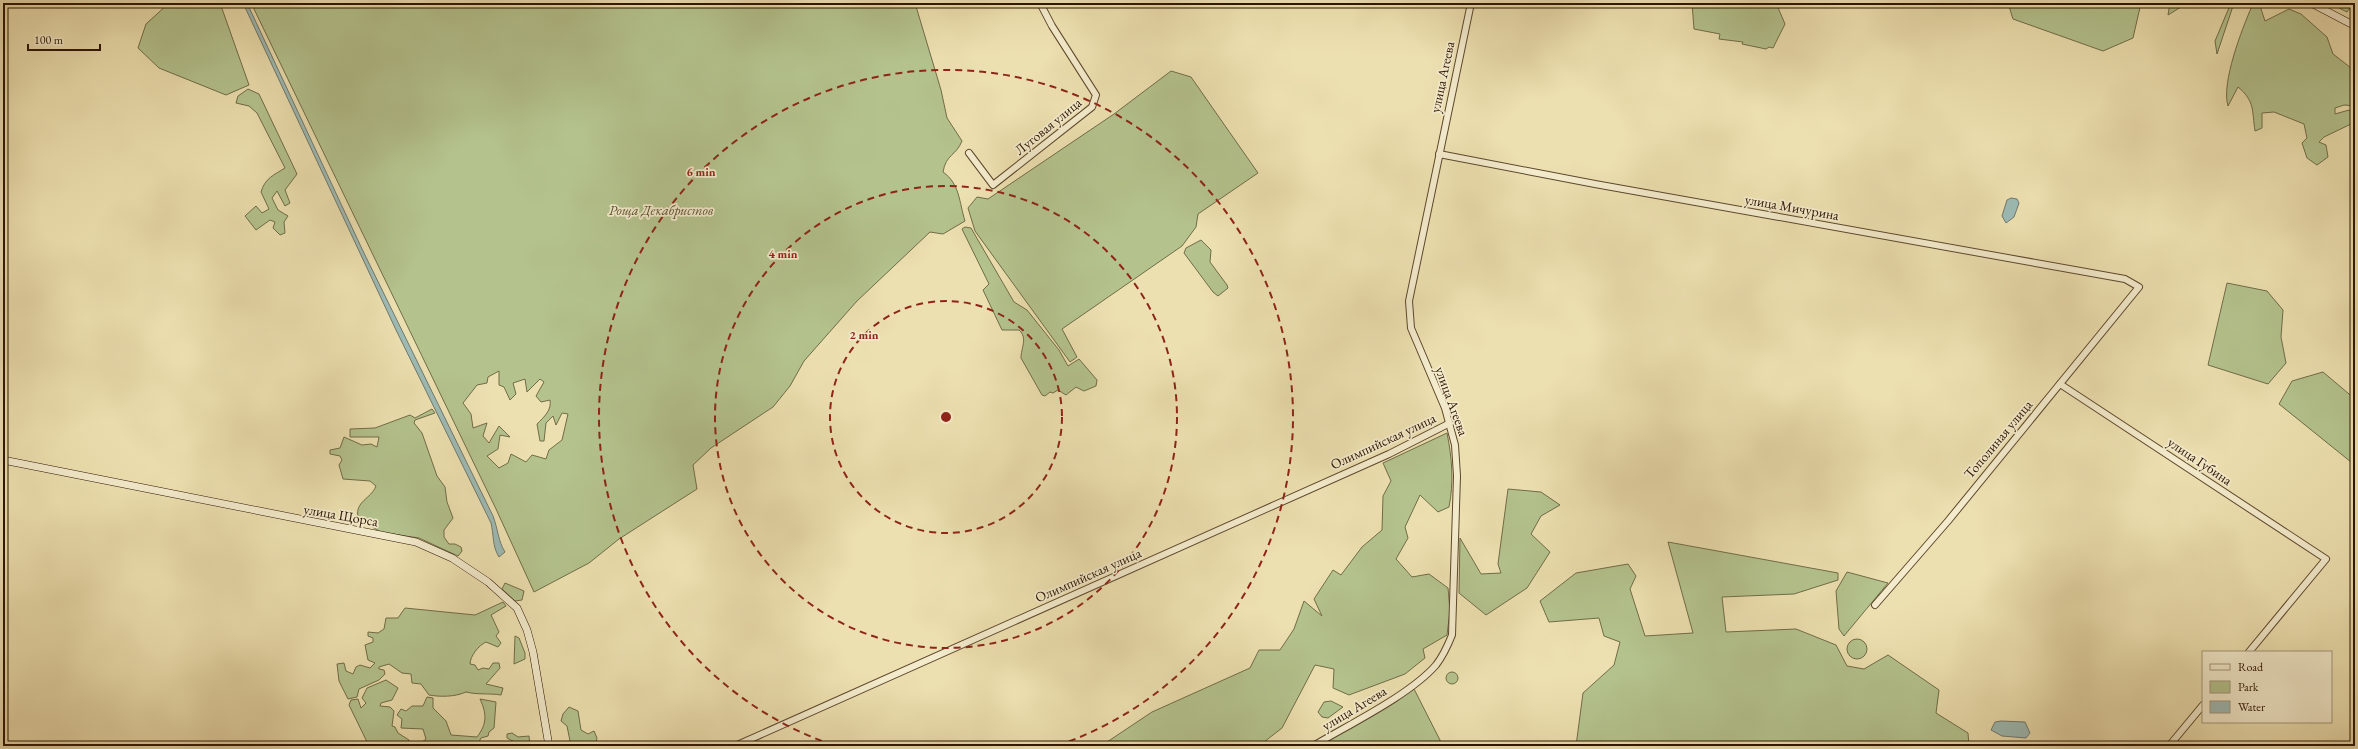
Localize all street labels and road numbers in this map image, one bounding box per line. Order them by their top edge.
street label: улица Агеева [1426,39,1458,114]
street label: Луговая улица [1011,93,1086,159]
street label: улица Мичурина [1743,190,1841,224]
street label: улица Агеева [1431,364,1473,439]
street label: Тополиная улица [1960,396,2036,482]
street label: Олимпийская улица [1327,409,1439,473]
street label: улица Губина [2164,433,2236,489]
street label: улица Щорса [302,500,380,530]
street label: Олимпийская улица [1032,543,1144,606]
street label: улица Агеева [1318,681,1390,734]

